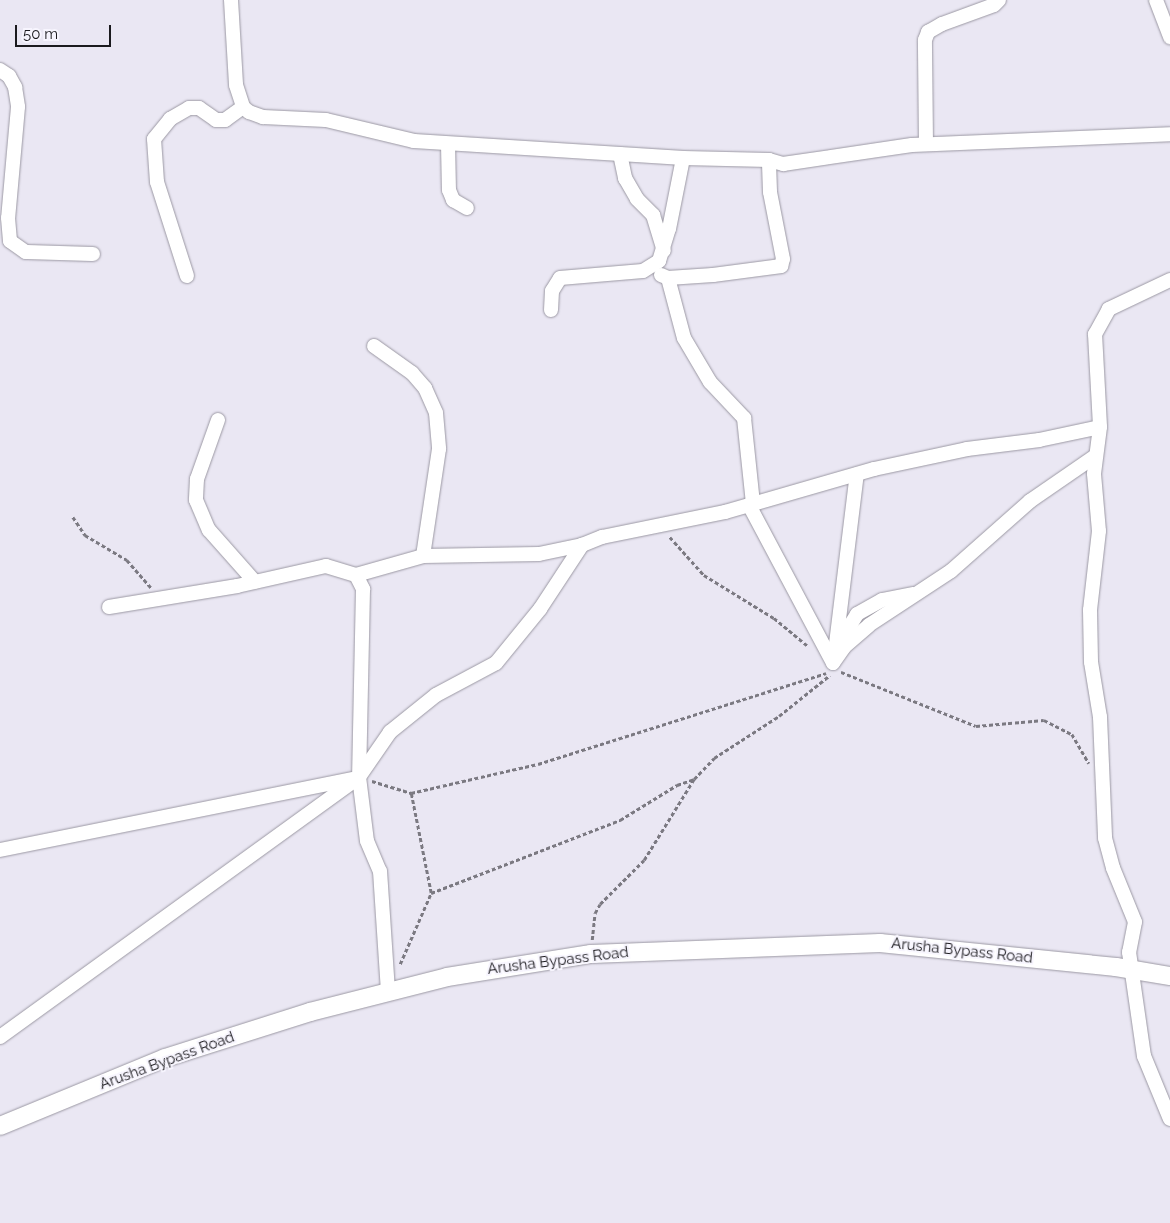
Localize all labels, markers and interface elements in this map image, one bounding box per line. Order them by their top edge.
scale bar [18,15,114,47]
text: 50 m [23,25,58,43]
street label: Arusha Bypass Road [890,935,1034,967]
street label: Arusha Bypass Road [486,943,630,979]
street label: Arusha Bypass Road [97,1028,237,1094]

